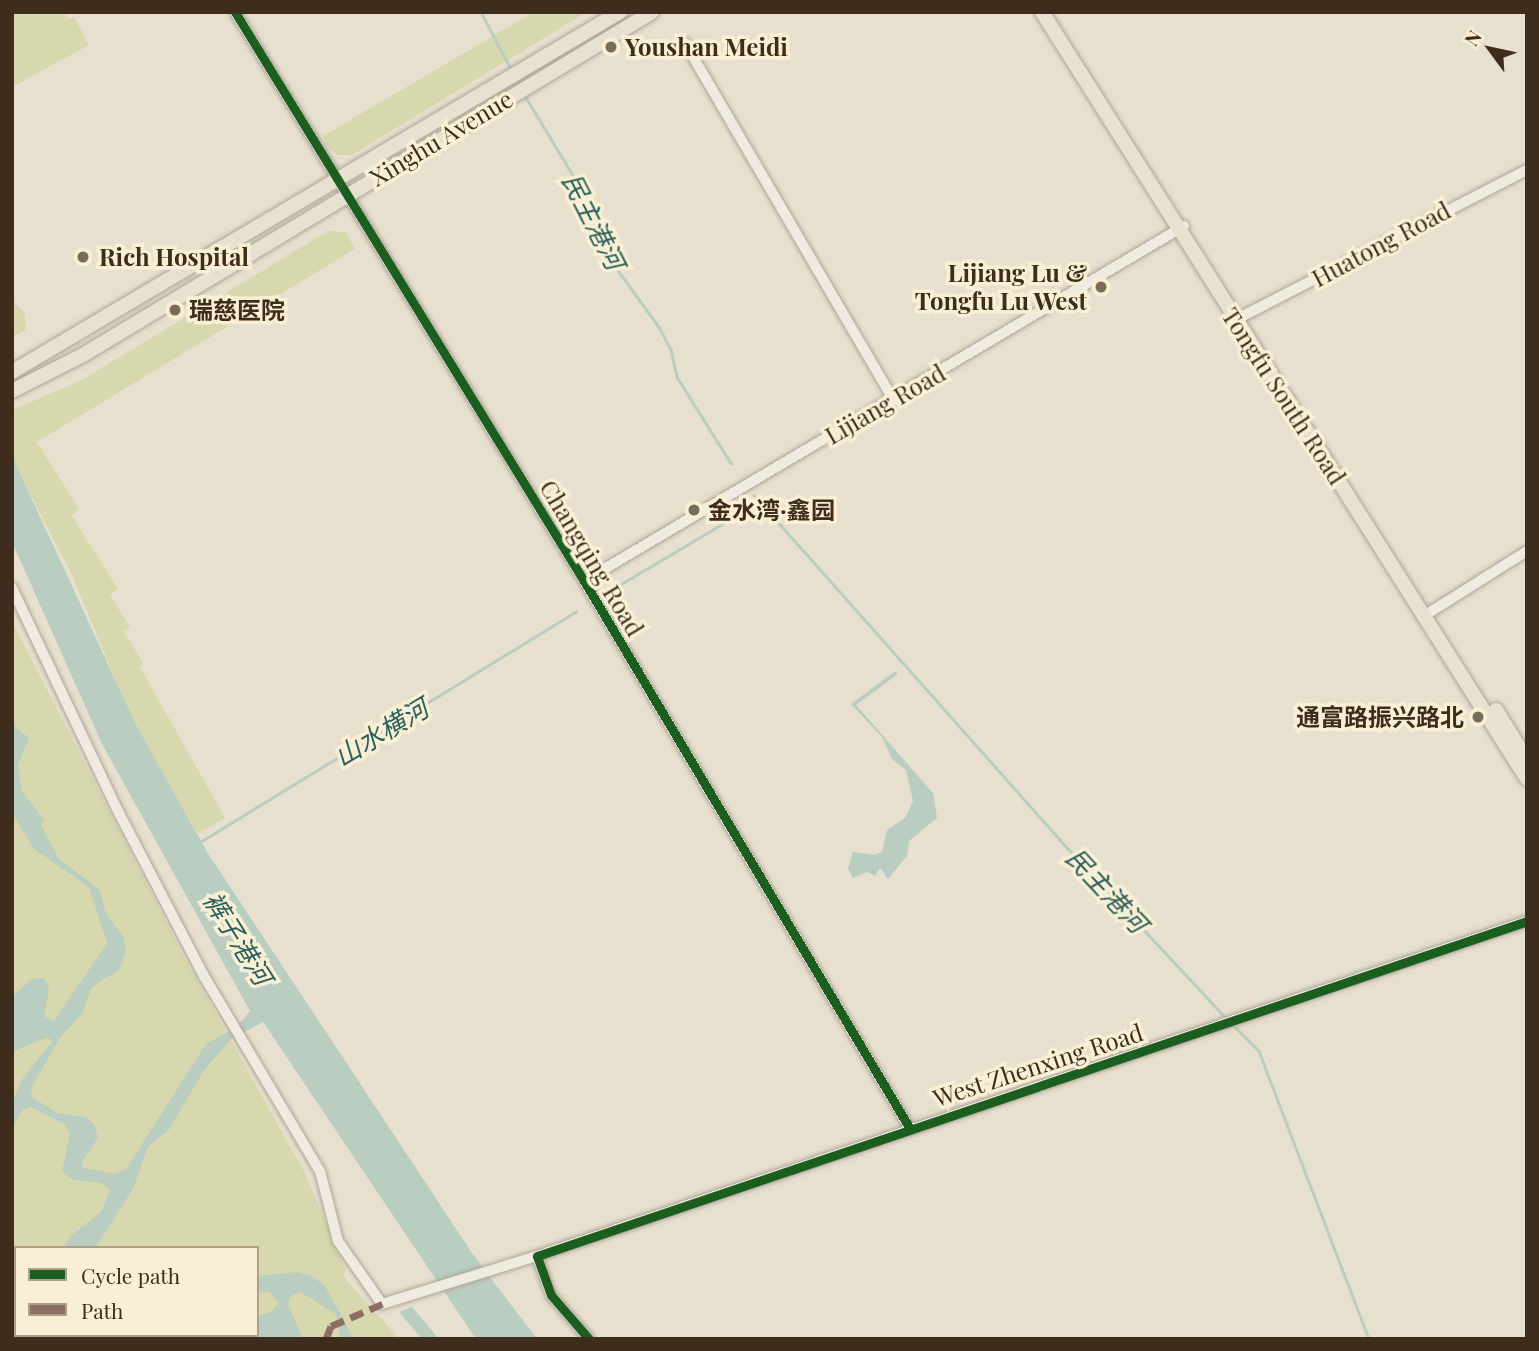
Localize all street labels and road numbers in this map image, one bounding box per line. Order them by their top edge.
street label: Xinghu Avenue [364,84,518,192]
street label: Huatong Road [1307,195,1455,293]
street label: Tongfu South Road [1216,302,1352,490]
street label: Lijiang Road [820,358,950,450]
street label: Changqing Road [534,475,650,641]
street label: West Zhenxing Road [929,1017,1147,1113]

